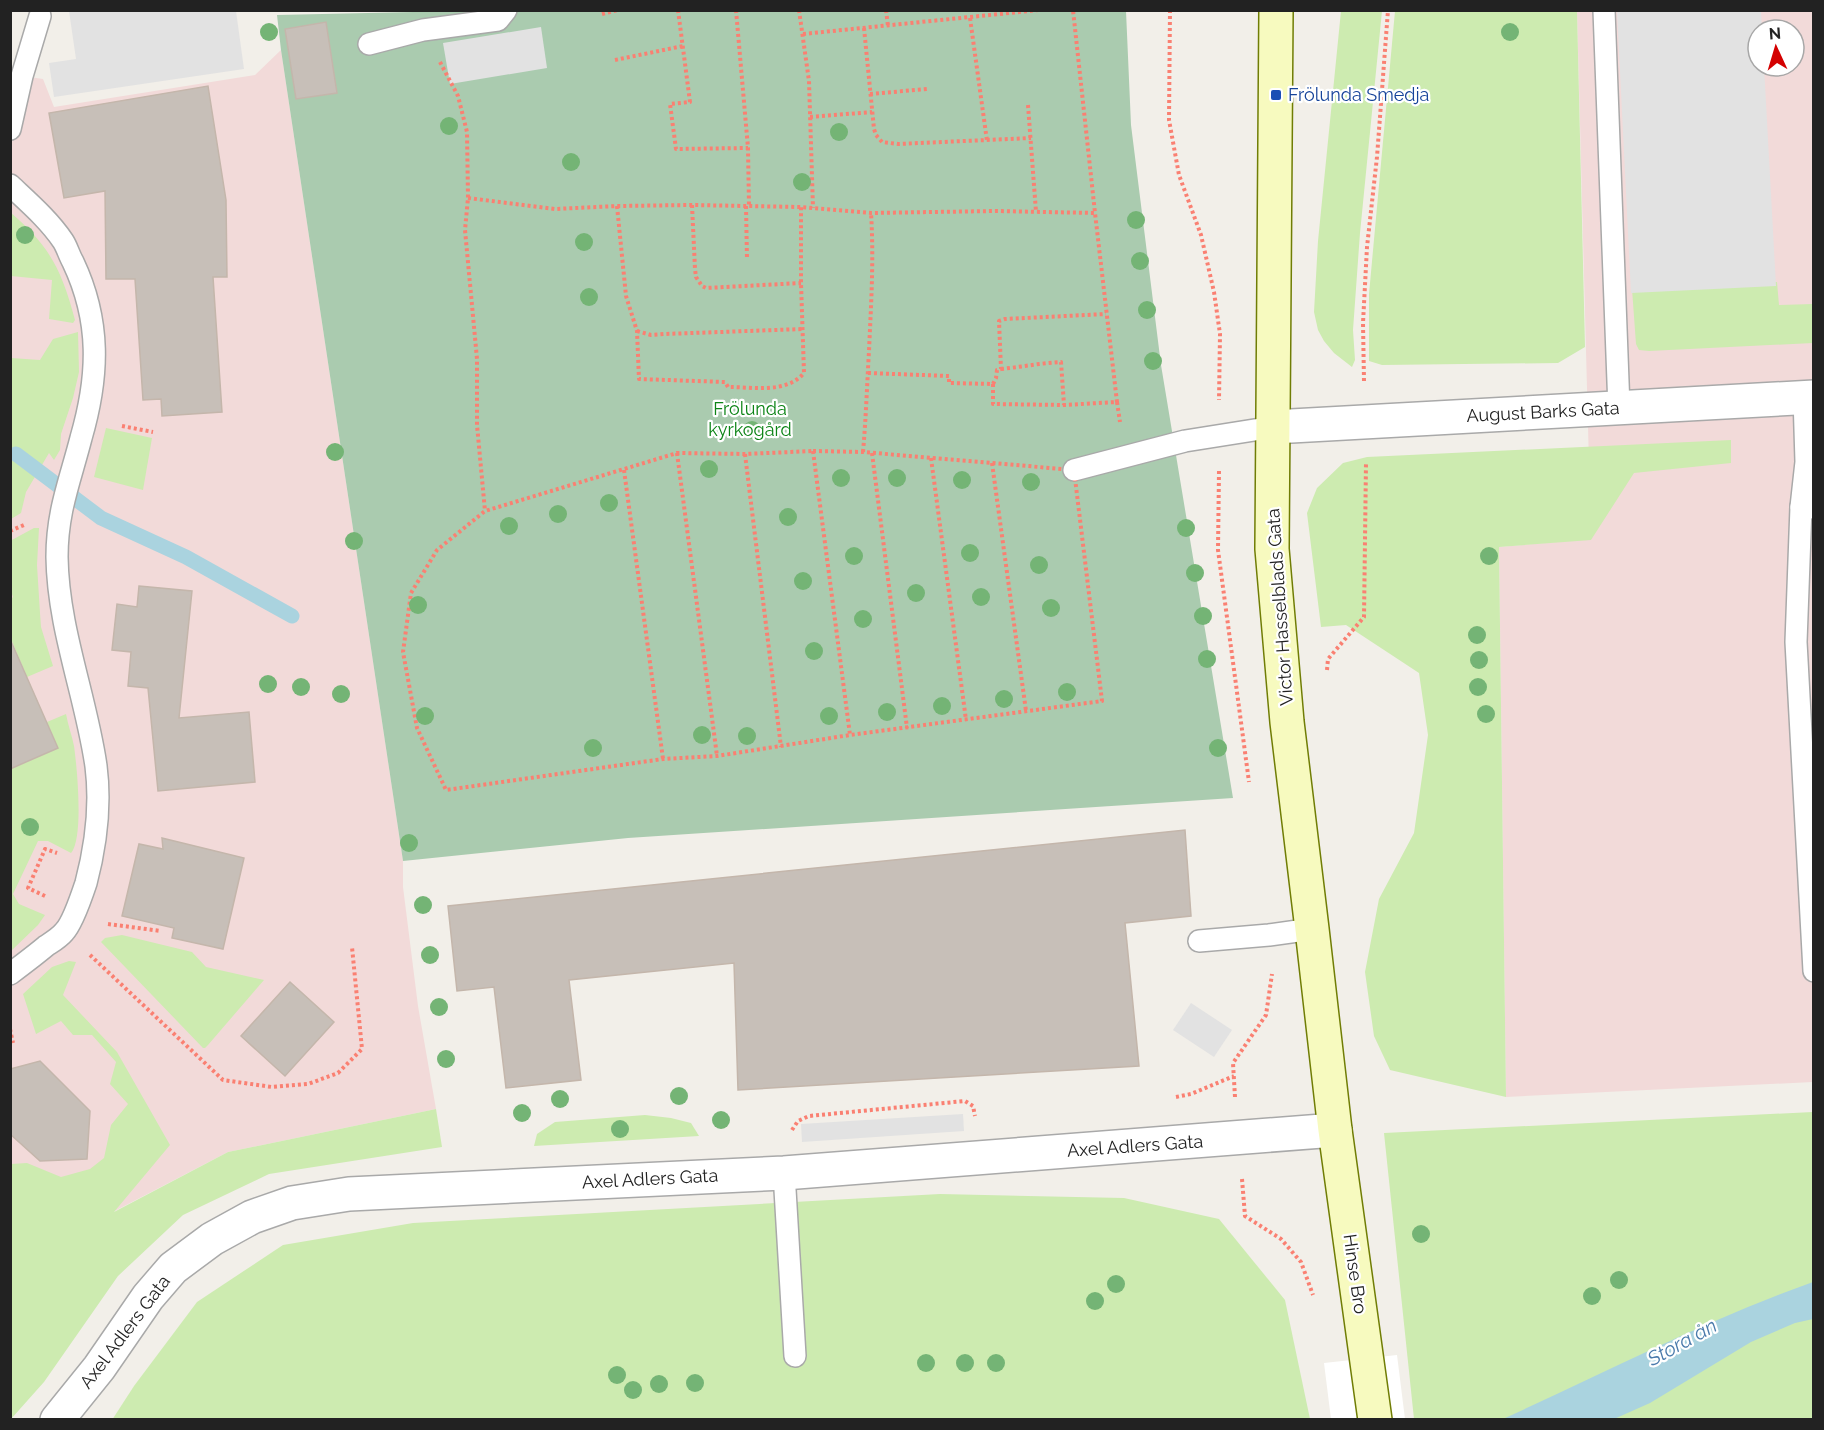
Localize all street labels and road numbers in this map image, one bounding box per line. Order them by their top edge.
street label: August Barks Gata [1466,397,1620,426]
street label: Victor Hasselblads Gata [1262,508,1297,706]
street label: Axel Adlers Gata [1066,1130,1204,1161]
street label: Axel Adlers Gata [581,1164,719,1193]
street label: Hinse Bro [1340,1233,1372,1315]
street label: Axel Adlers Gata [75,1271,174,1392]

